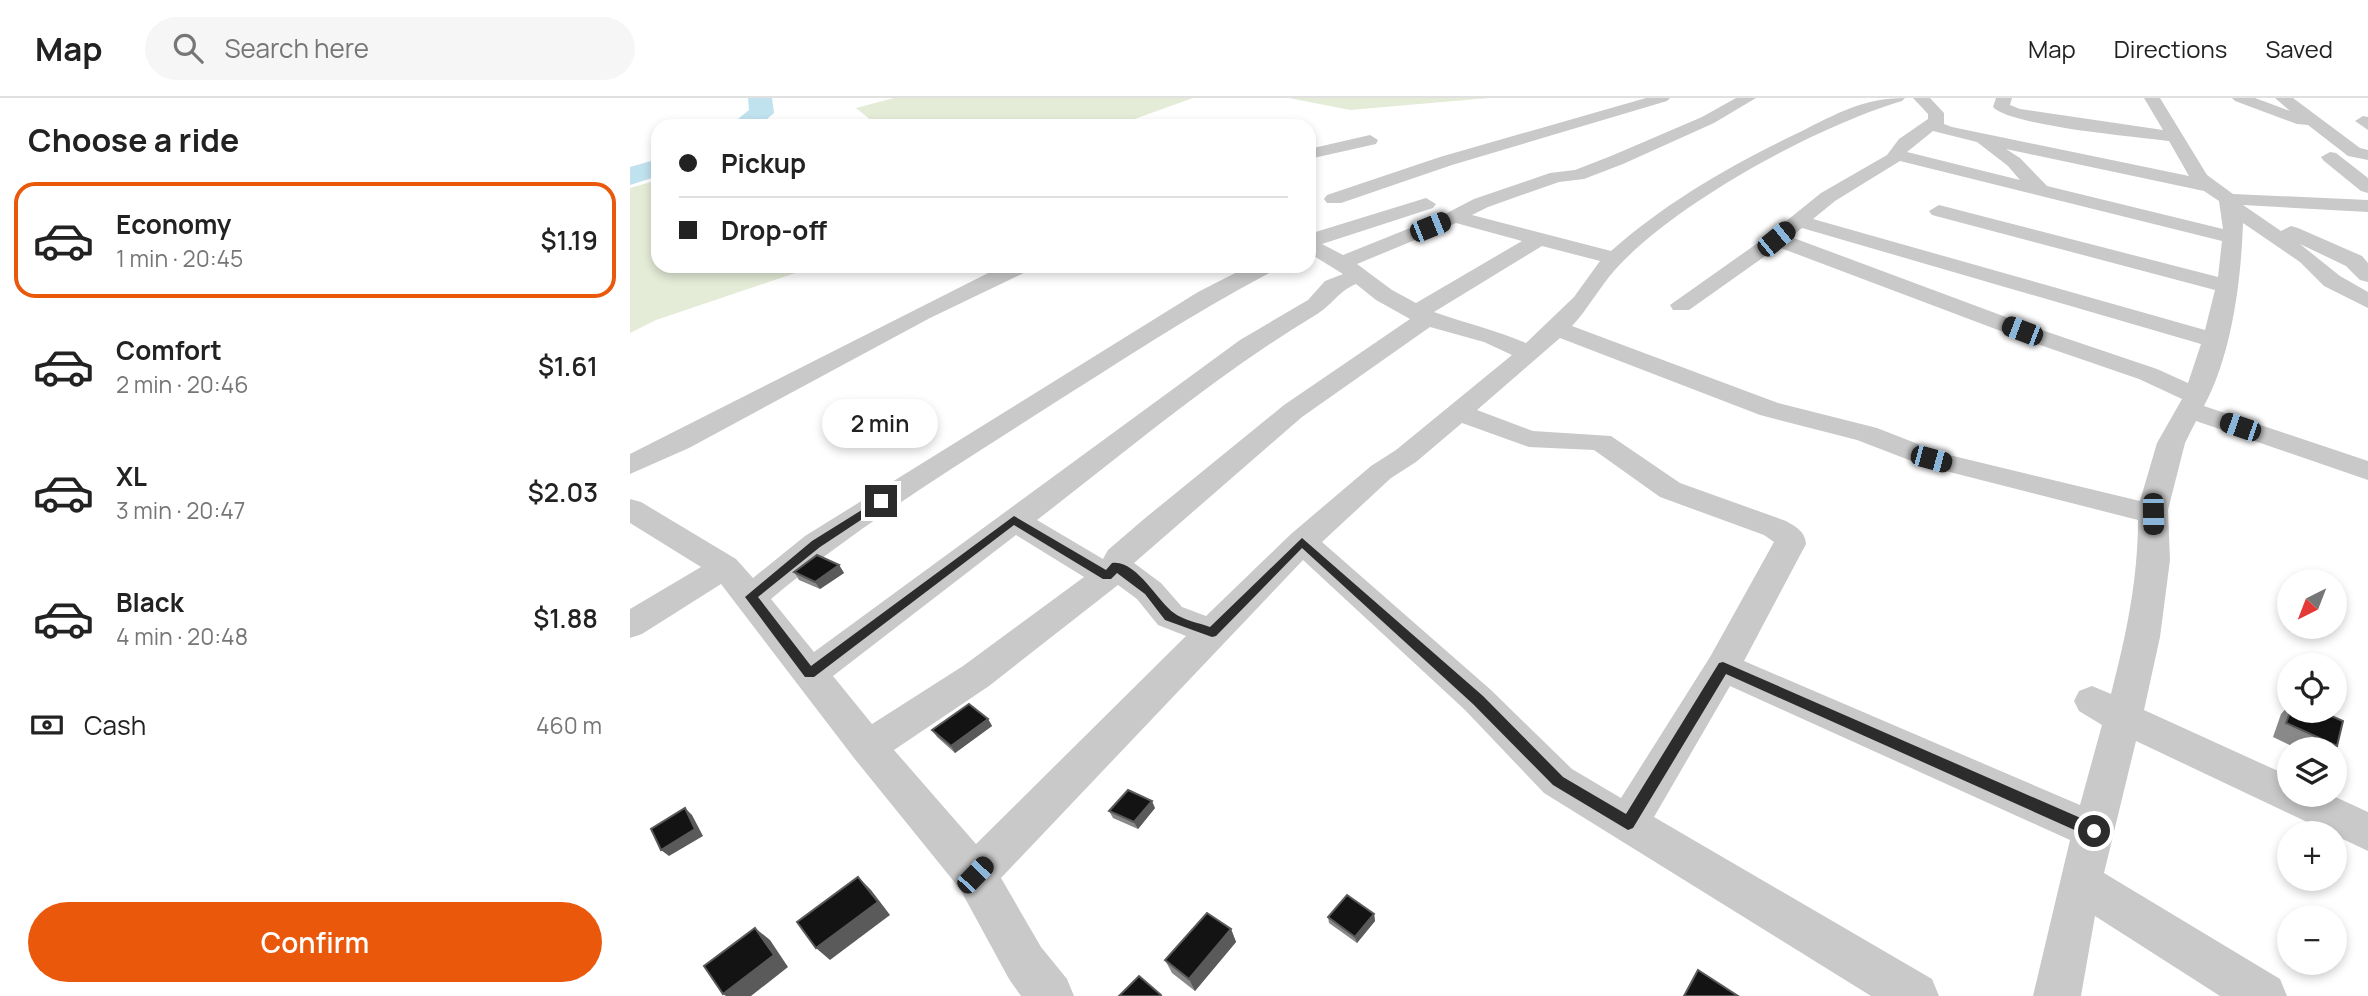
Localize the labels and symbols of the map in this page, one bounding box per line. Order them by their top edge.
car [1407,209,1454,245]
car [1754,218,1799,260]
car [1999,314,2046,348]
callout: 2 min [823,400,939,448]
car [2217,410,2264,444]
car [1908,443,1955,475]
route end [865,485,897,517]
car [2143,493,2164,535]
north arrow [2277,569,2347,639]
route start [2078,815,2110,847]
car [953,853,998,897]

